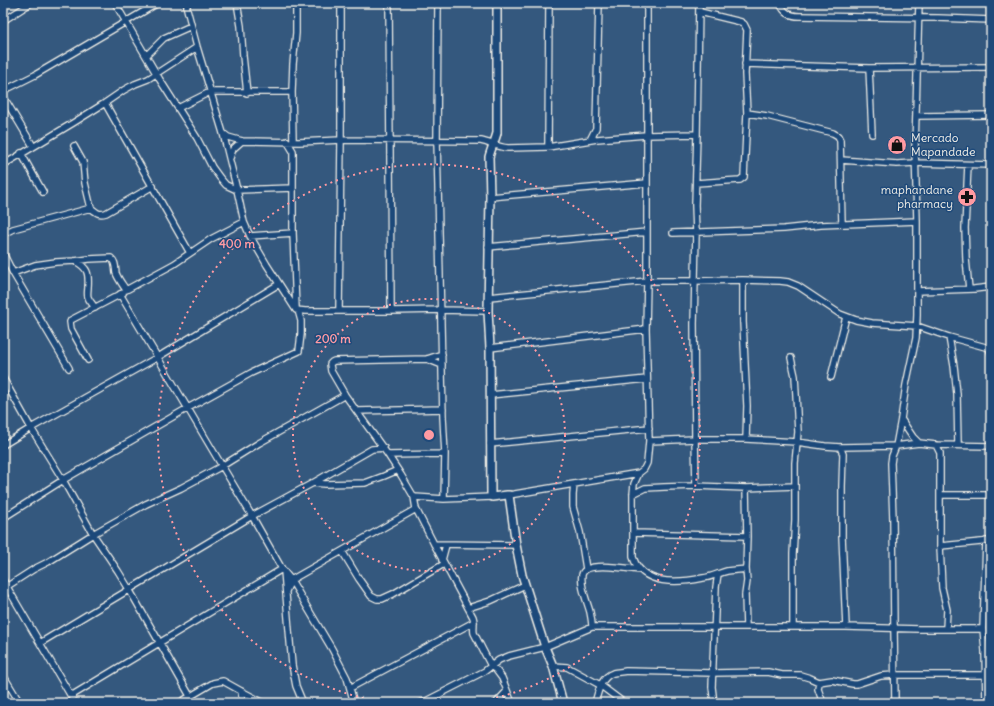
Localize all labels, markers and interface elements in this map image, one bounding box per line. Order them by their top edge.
place label: Mercado Mapandade [911,130,975,159]
shop icon: Mercado Mapandade [886,134,908,156]
place label: maphandane pharmacy [881,182,953,211]
pharmacy icon: maphandane pharmacy [956,186,978,208]
text: 400 m [219,236,256,251]
text: 200 m [315,331,351,346]
centre of rings [422,428,436,442]

